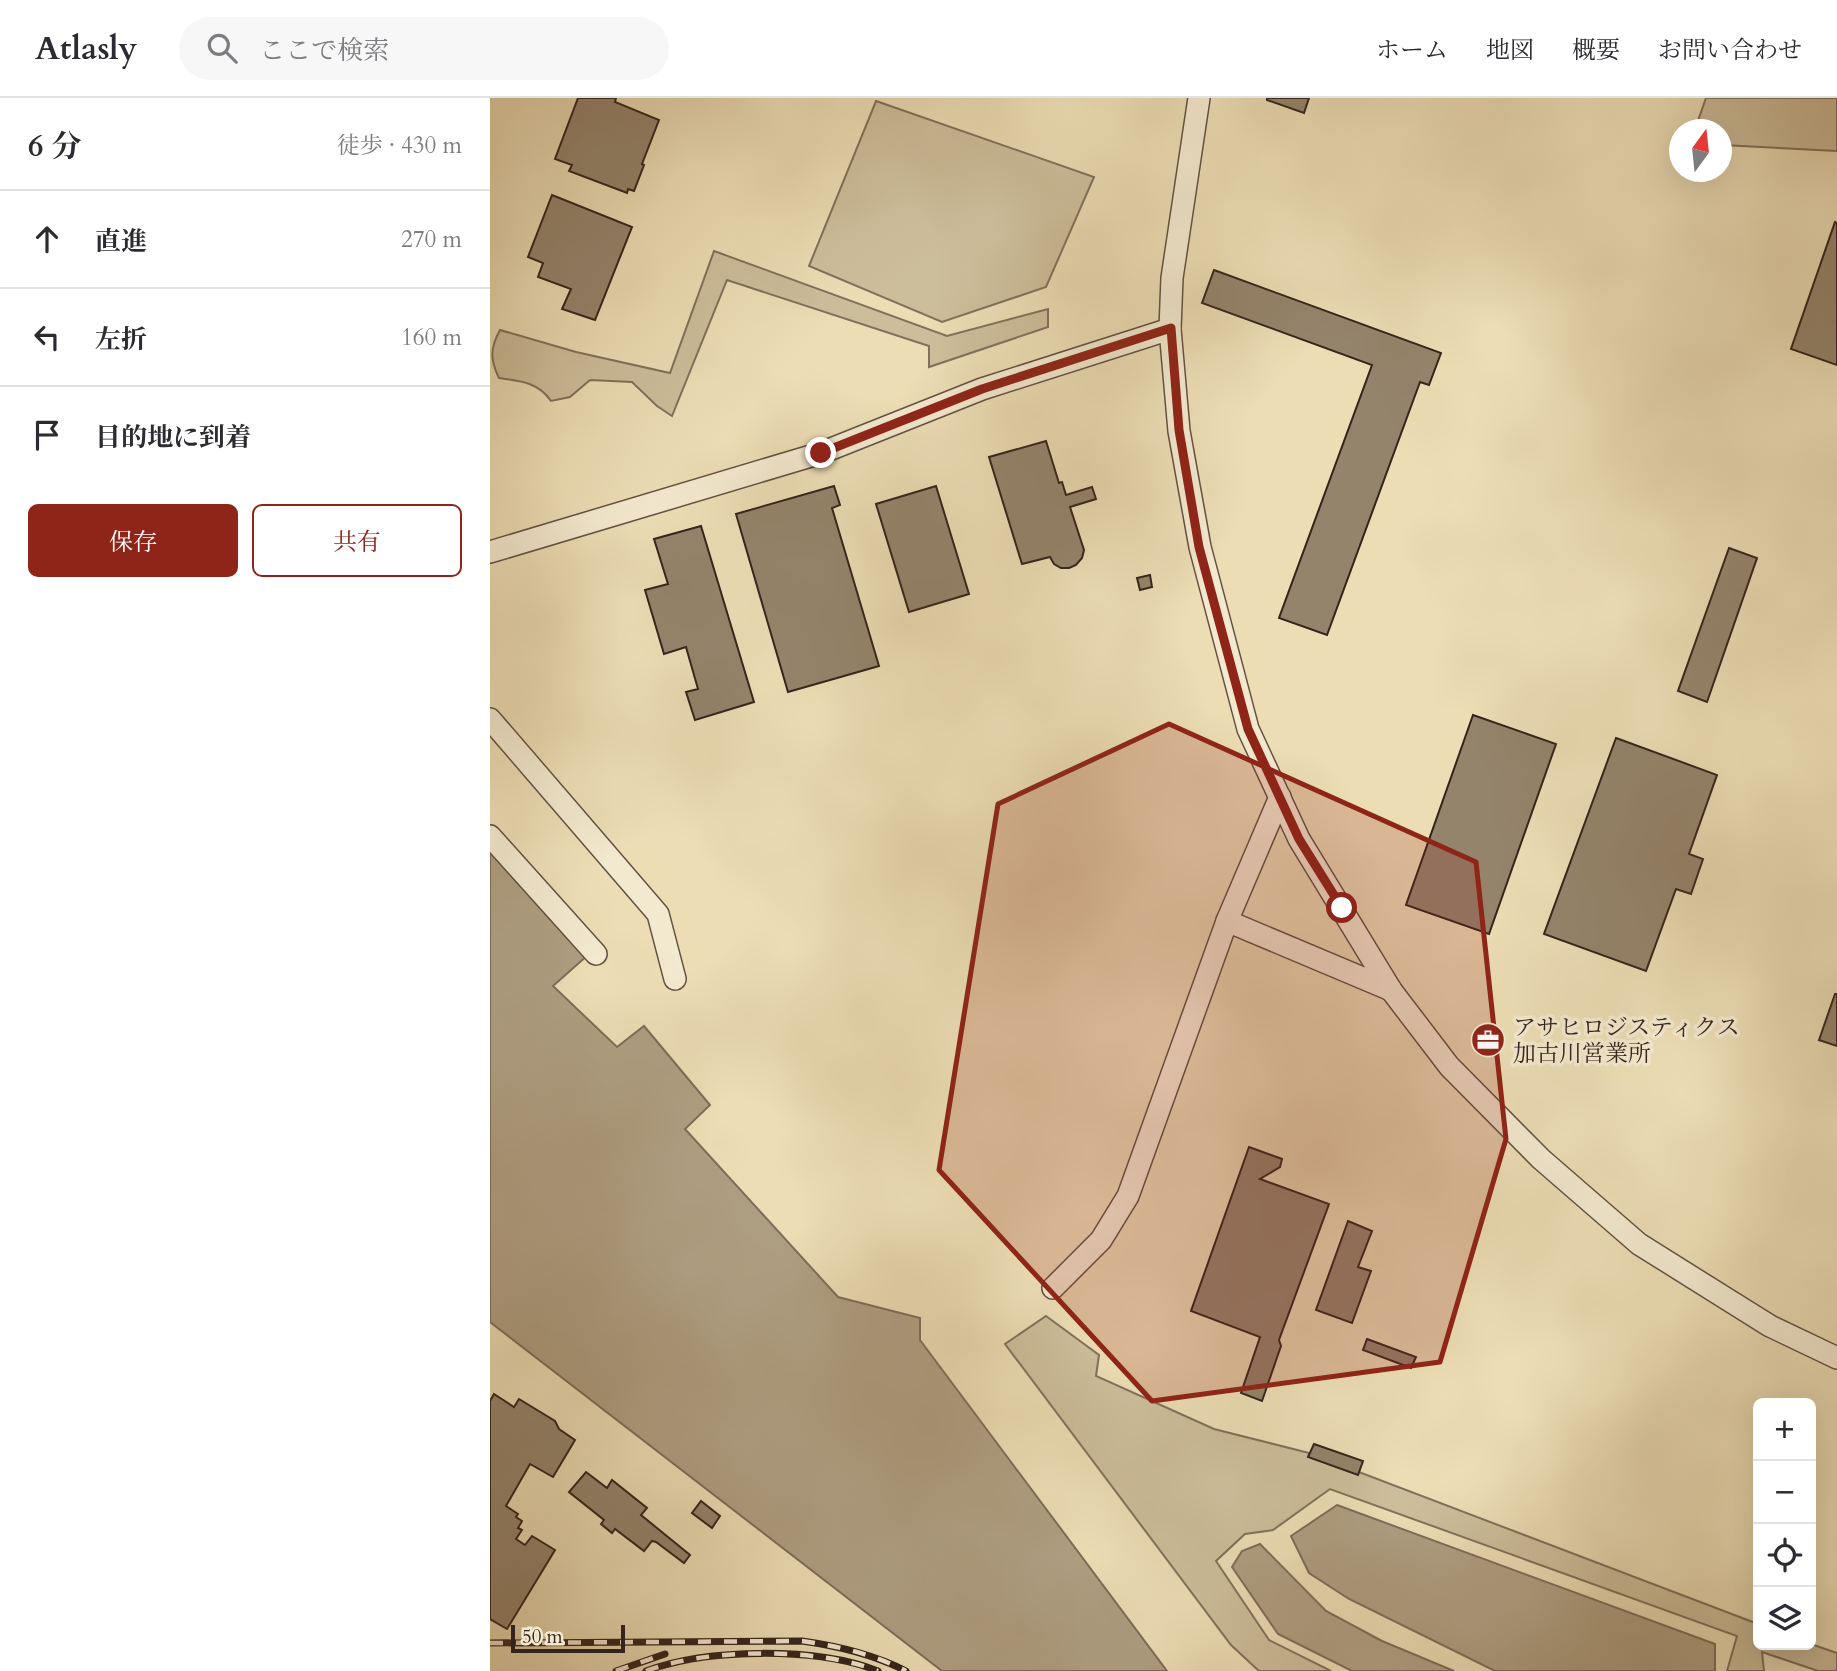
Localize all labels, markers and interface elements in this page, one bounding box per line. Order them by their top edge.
search box [179,17,669,80]
text: Atlasly [35,26,137,71]
icon: search [203,29,241,67]
text: ここで検索 [259,33,389,68]
text: ホーム [1376,34,1448,67]
text: 地図 [1486,34,1534,67]
text: 概要 [1572,34,1620,67]
text: お問い合わせ [1658,34,1802,67]
north arrow [1669,119,1732,182]
text: 6 分 [28,126,81,167]
text: 徒歩 · 430 m [337,130,462,161]
icon: ahead [28,220,66,258]
text: 直進 [95,224,147,259]
text: 270 m [401,224,462,255]
icon: left [28,318,66,356]
text: 左折 [95,322,147,357]
text: 160 m [401,322,462,353]
icon: arrive [28,416,66,454]
text: 目的地に到着 [95,420,251,455]
route end [805,437,836,468]
button: 保存 [28,504,238,577]
button: 共有 [252,504,462,577]
route start [1326,892,1357,923]
place label: アサヒロジスティクス 加古川営業所 [1513,1012,1740,1069]
office icon: アサヒロジスティクス 加古川営業所 [1469,1021,1507,1059]
map controls [1753,1398,1816,1650]
button: + [1753,1398,1816,1461]
button: − [1753,1461,1816,1524]
button: locate [1753,1524,1816,1587]
button: layers [1753,1587,1816,1650]
scale bar [511,1622,625,1654]
text: 50 m [522,1624,563,1650]

